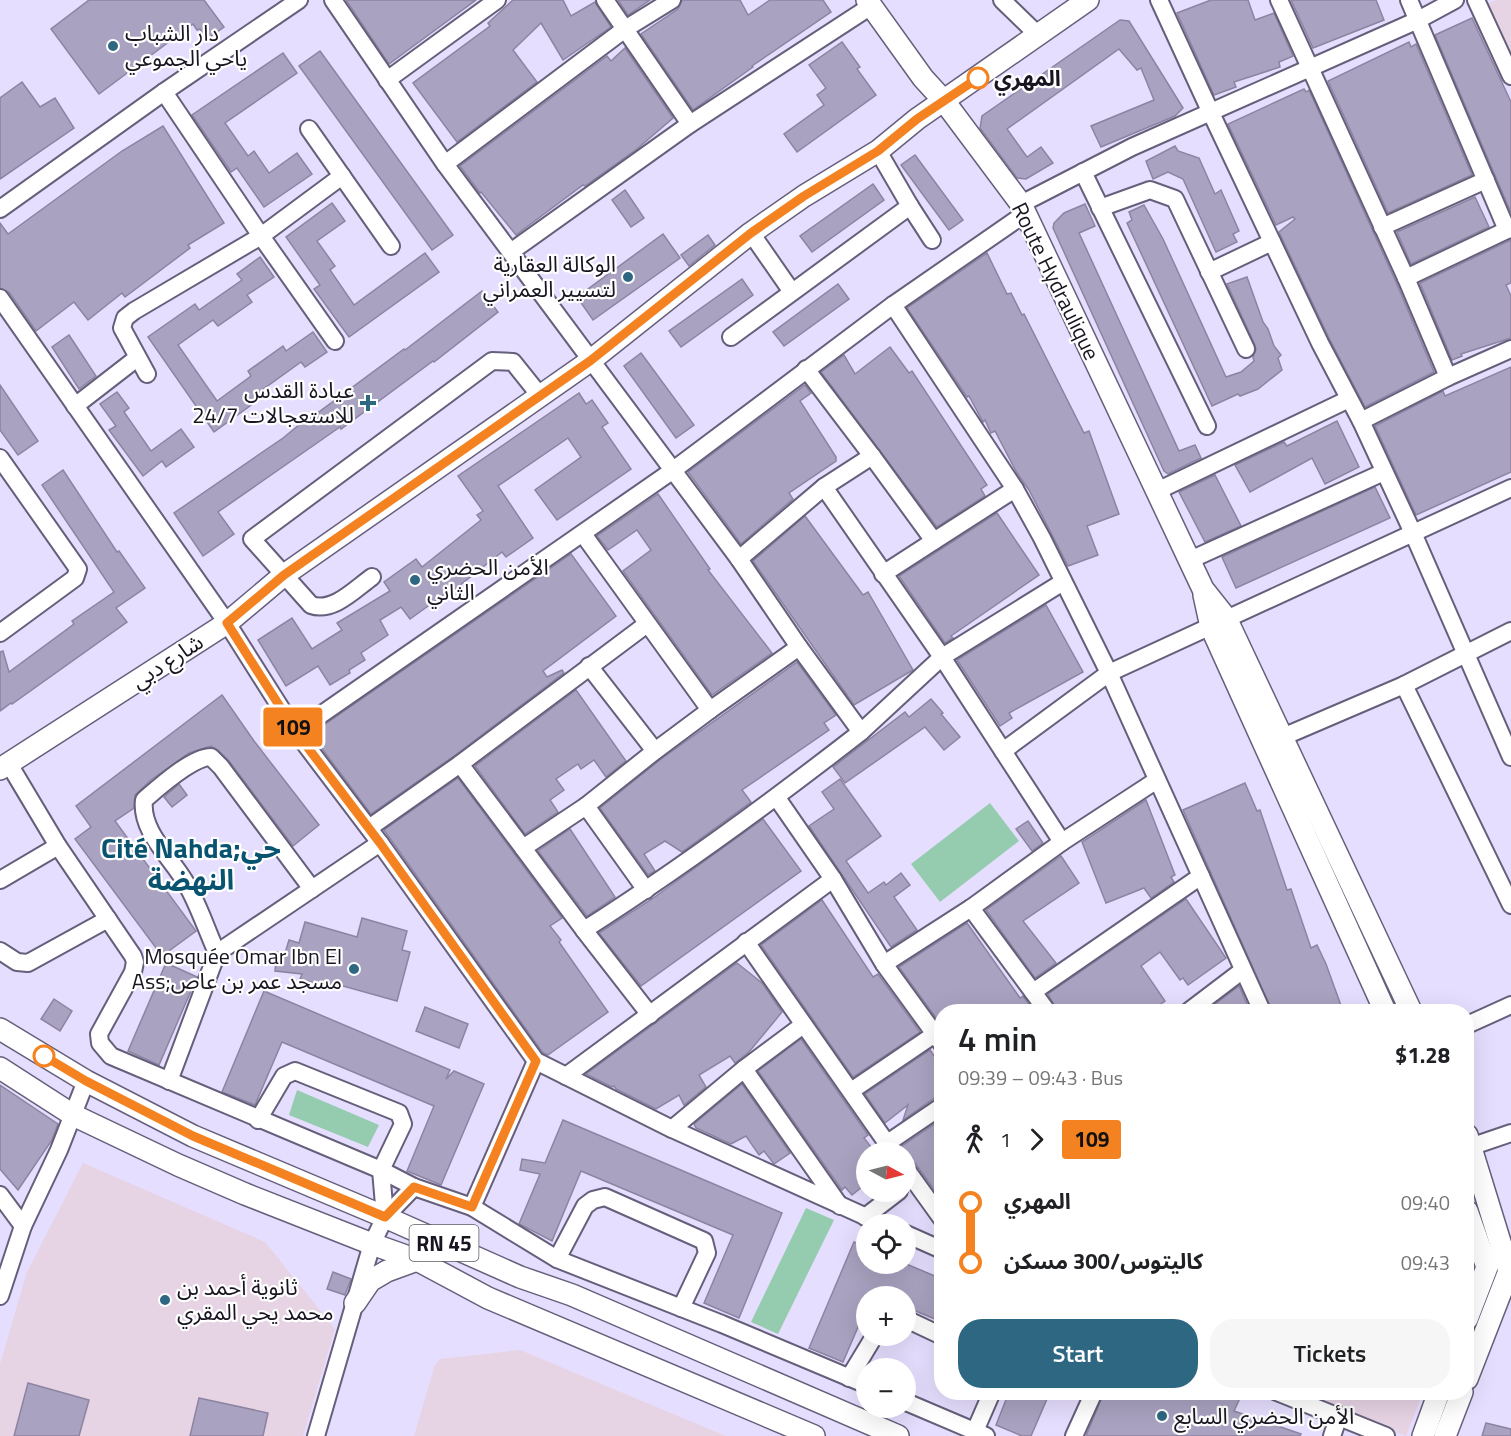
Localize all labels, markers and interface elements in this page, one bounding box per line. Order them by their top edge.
place label: دار الشباب ياحي الجموعي [125,16,247,75]
marker: دار الشباب ياحي الجموعي [106,39,120,53]
place label: المهري [994,61,1061,96]
marker: المهري [967,67,989,89]
street label: Route Hydraulique [1003,196,1109,366]
place label: الوكالة العقارية لتسيير العمراني [483,247,616,306]
marker: الوكالة العقارية لتسيير العمراني [621,270,635,284]
place label: عيادة القدس للاستعجالات 24/7 [192,373,354,432]
marker: عيادة القدس للاستعجالات 24/7 [359,394,377,412]
place label: الأمن الحضري الثاني [427,550,549,609]
marker: الأمن الحضري الثاني [408,573,422,587]
street label: شارع دبي [124,625,210,697]
line badge: 109 [258,708,328,746]
text: 109 [275,711,311,743]
district label: Cité Nahda;حي النهضة [101,826,281,901]
place label: Mosquée Omar Ibn El Ass;مسجد عمر بن عاص [132,939,342,998]
marker: Mosquée Omar Ibn El Ass;مسجد عمر بن عاص [347,962,361,976]
text: 4 min [958,1014,1037,1064]
text: $1.28 [1395,1038,1450,1072]
unlabelled marker [33,1045,55,1067]
text: 09:39 – 09:43 · Bus [958,1062,1123,1093]
icon: walk [958,1123,991,1156]
icon: forward [1020,1123,1053,1156]
text: 109 [1074,1123,1109,1155]
text: 1 [1000,1124,1011,1155]
north arrow [856,1142,916,1202]
map controls [856,1142,916,1418]
text: المهري [1004,1184,1071,1218]
text: 09:40 [1401,1187,1450,1218]
button: locate [856,1214,916,1274]
road number: RN 45 [410,1225,478,1261]
text: كاليتوس/300 مسكن [1004,1244,1203,1278]
text: 09:43 [1401,1247,1450,1278]
place label: ثانوية أحمد بن محمد يحي المقري [177,1270,333,1329]
button: + [856,1286,916,1346]
marker: ثانوية أحمد بن محمد يحي المقري [158,1293,172,1307]
button: Start [958,1319,1198,1388]
button: Tickets [1210,1319,1450,1388]
button: − [856,1358,916,1418]
place label: الأمن الحضري السابع [1174,1399,1354,1433]
marker: الأمن الحضري السابع [1155,1409,1169,1423]

